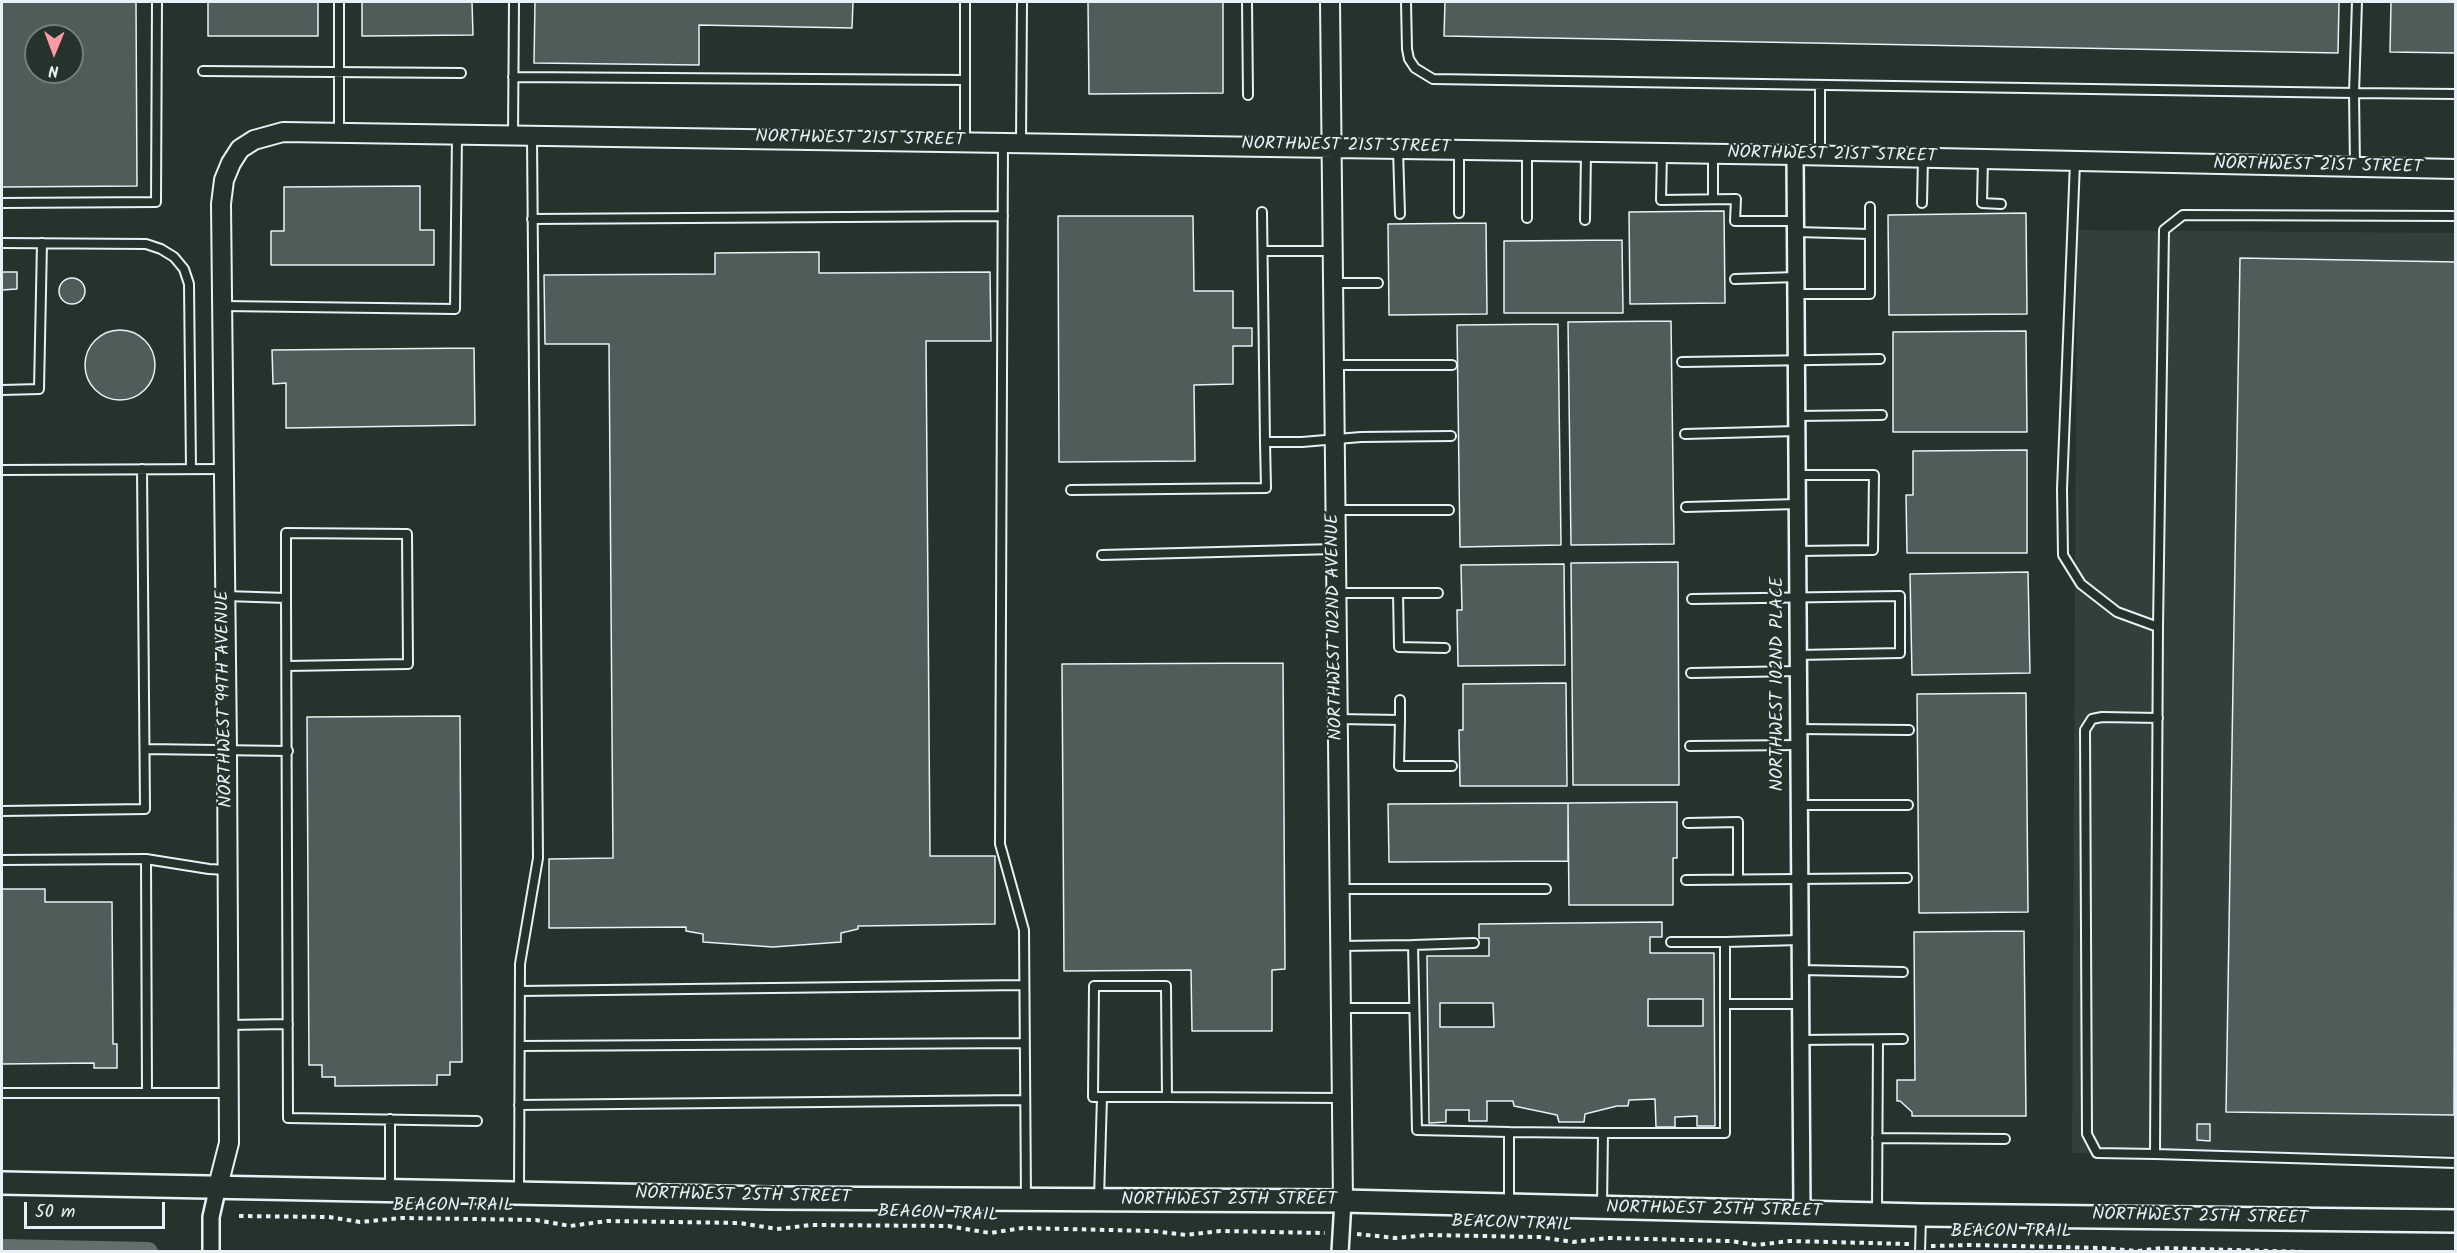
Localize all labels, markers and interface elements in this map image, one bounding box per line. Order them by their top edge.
north arrow [24,24,84,84]
text: N [48,58,59,83]
street label: NORTHWEST 21ST STREET [755,127,965,153]
street label: NORTHWEST 21ST STREET [1241,134,1451,160]
street label: NORTHWEST 21ST STREET [1727,143,1937,169]
street label: NORTHWEST 21ST STREET [2213,154,2423,180]
street label: NORTHWEST 102ND AVENUE [1323,513,1349,741]
street label: NORTHWEST 102ND PLACE [1768,577,1790,791]
street label: NORTHWEST 99TH AVENUE [213,590,239,808]
street label: NORTHWEST 25TH STREET [635,1184,851,1210]
scale bar [27,1190,168,1228]
street label: NORTHWEST 25TH STREET [1121,1190,1337,1212]
street label: BEACON TRAIL [393,1196,513,1218]
text: 50 m [35,1198,75,1227]
street label: NORTHWEST 25TH STREET [1606,1198,1822,1224]
street label: BEACON TRAIL [877,1202,999,1228]
street label: NORTHWEST 25TH STREET [2092,1205,2308,1231]
street label: BEACON TRAIL [1451,1212,1573,1238]
street label: BEACON TRAIL [1951,1222,2071,1244]

